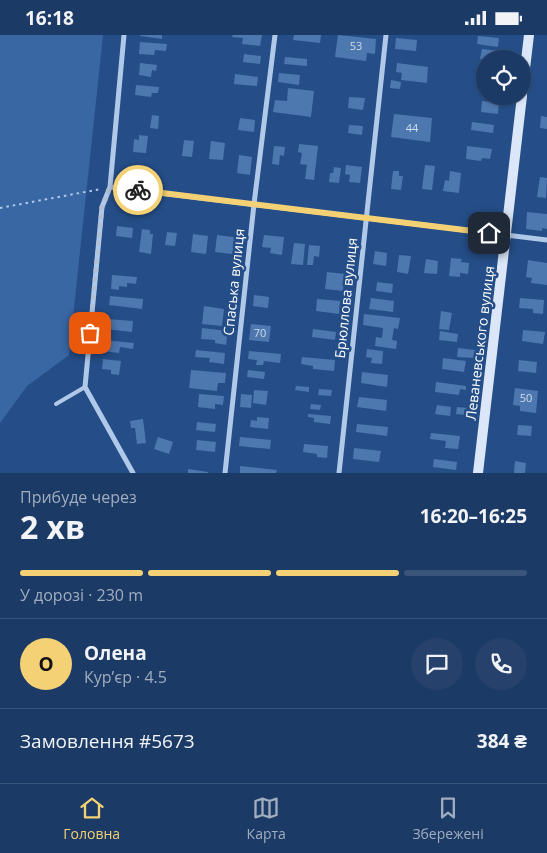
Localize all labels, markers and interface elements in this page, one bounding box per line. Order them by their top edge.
text: 16:18 [25,5,74,31]
house number: 53 [350,38,362,53]
map controls [476,50,531,105]
button: locate [476,50,531,105]
house number: 44 [406,120,419,135]
courier [113,165,163,215]
icon: bike [124,176,152,204]
pin [468,212,510,254]
icon: home [475,219,503,247]
street label: Спаська вулиця [218,228,249,336]
street label: Брюллова вулиця [330,237,361,359]
street label: Леваневського вулиця [461,265,498,421]
pin [69,312,111,354]
icon: bag [76,319,104,347]
house number: 70 [254,325,266,340]
house number: 50 [520,390,532,405]
text: Прибуде через [20,486,137,508]
text: 16:20–16:25 [420,503,527,529]
text: 2 хв [20,505,85,548]
text: У дорозі · 230 m [20,584,143,606]
button: chat [411,638,463,690]
button: phone [475,638,527,690]
text: Олена [84,640,147,666]
text: О [38,651,54,677]
text: Кур’єр · 4.5 [84,666,167,688]
text: Замовлення #5673 [20,728,195,754]
text: 384 ₴ [477,728,527,754]
tab: Головна [63,794,120,843]
tab: Карта [247,794,286,843]
tab: Збережені [412,794,484,843]

